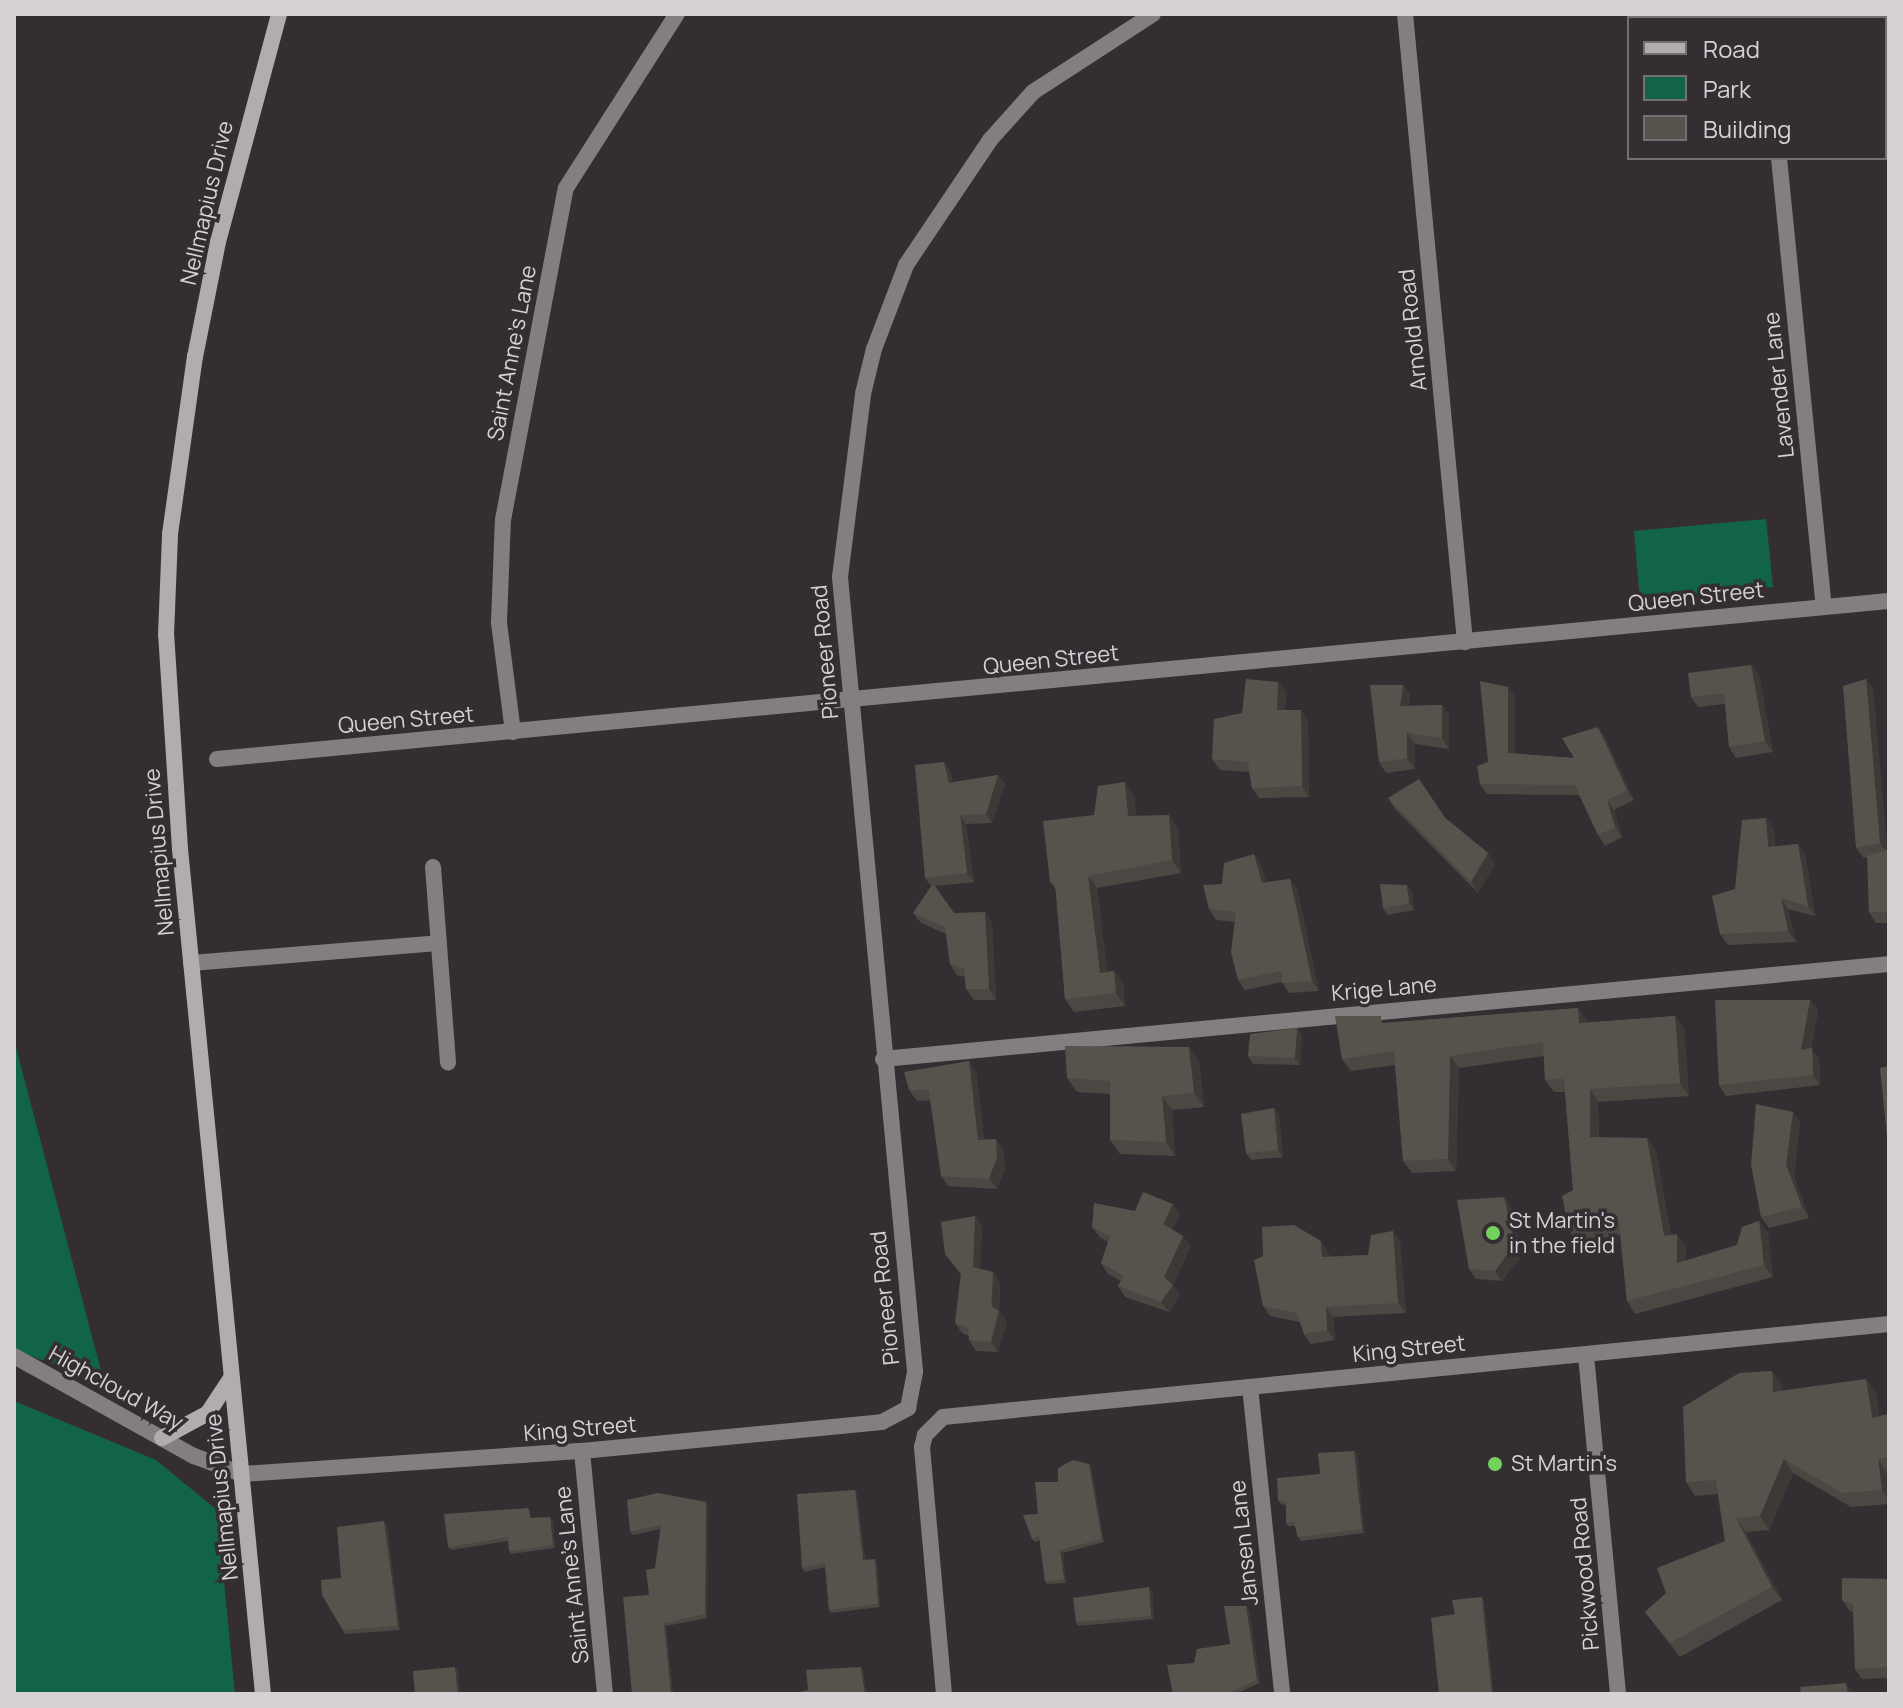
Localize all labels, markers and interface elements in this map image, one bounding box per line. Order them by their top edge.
legend [1627,16,1887,160]
text: Road [1703,32,1760,65]
text: Park [1703,72,1751,105]
text: Building [1703,112,1791,145]
street label: Nellmapius Drive [175,118,239,288]
street label: Saint Anne's Lane [482,263,542,443]
street label: Arnold Road [1393,268,1433,392]
street label: Lavender Lane [1758,311,1800,459]
street label: Queen Street [1627,577,1765,617]
street label: Pioneer Road [806,584,844,720]
street label: Queen Street [982,640,1120,680]
street label: Queen Street [337,701,475,739]
street label: Nellmapius Drive [139,767,179,937]
street label: Krige Lane [1330,971,1438,1007]
place label: St Martin's in the field [1509,1207,1615,1258]
marker: St Martin's in the field [1484,1224,1502,1242]
street label: Pioneer Road [865,1230,905,1366]
street label: King Street [1351,1330,1467,1368]
street label: Highcloud Way [44,1340,188,1436]
street label: King Street [522,1411,638,1447]
street label: Nellmapius Drive [200,1412,244,1582]
place label: St Martin's [1511,1451,1617,1477]
marker: St Martin's [1486,1455,1504,1473]
street label: Jansen Lane [1224,1479,1264,1607]
street label: Saint Anne's Lane [550,1485,594,1665]
street label: Pickwood Road [1565,1496,1605,1652]

